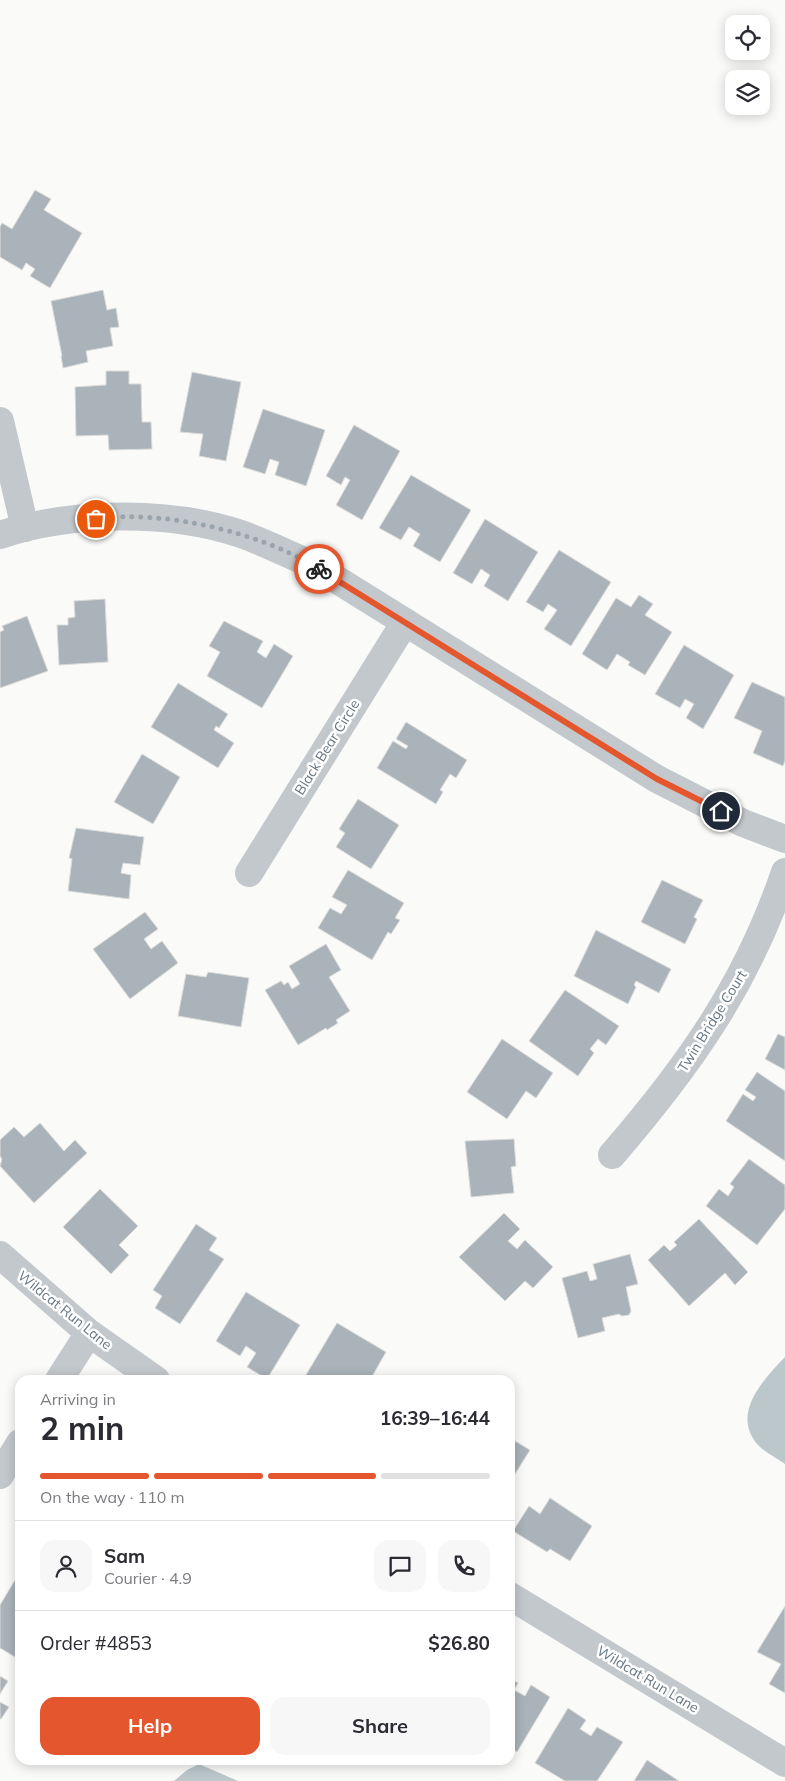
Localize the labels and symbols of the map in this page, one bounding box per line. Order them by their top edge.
pin [75,498,117,540]
courier [294,544,344,594]
street label: Black Bear Circle [290,696,364,798]
pin [700,790,742,832]
street label: Twin Bridge Court [674,967,751,1075]
street label: Wildcat Run Lane [14,1267,116,1353]
street label: Wildcat Run Lane [594,1641,702,1717]

